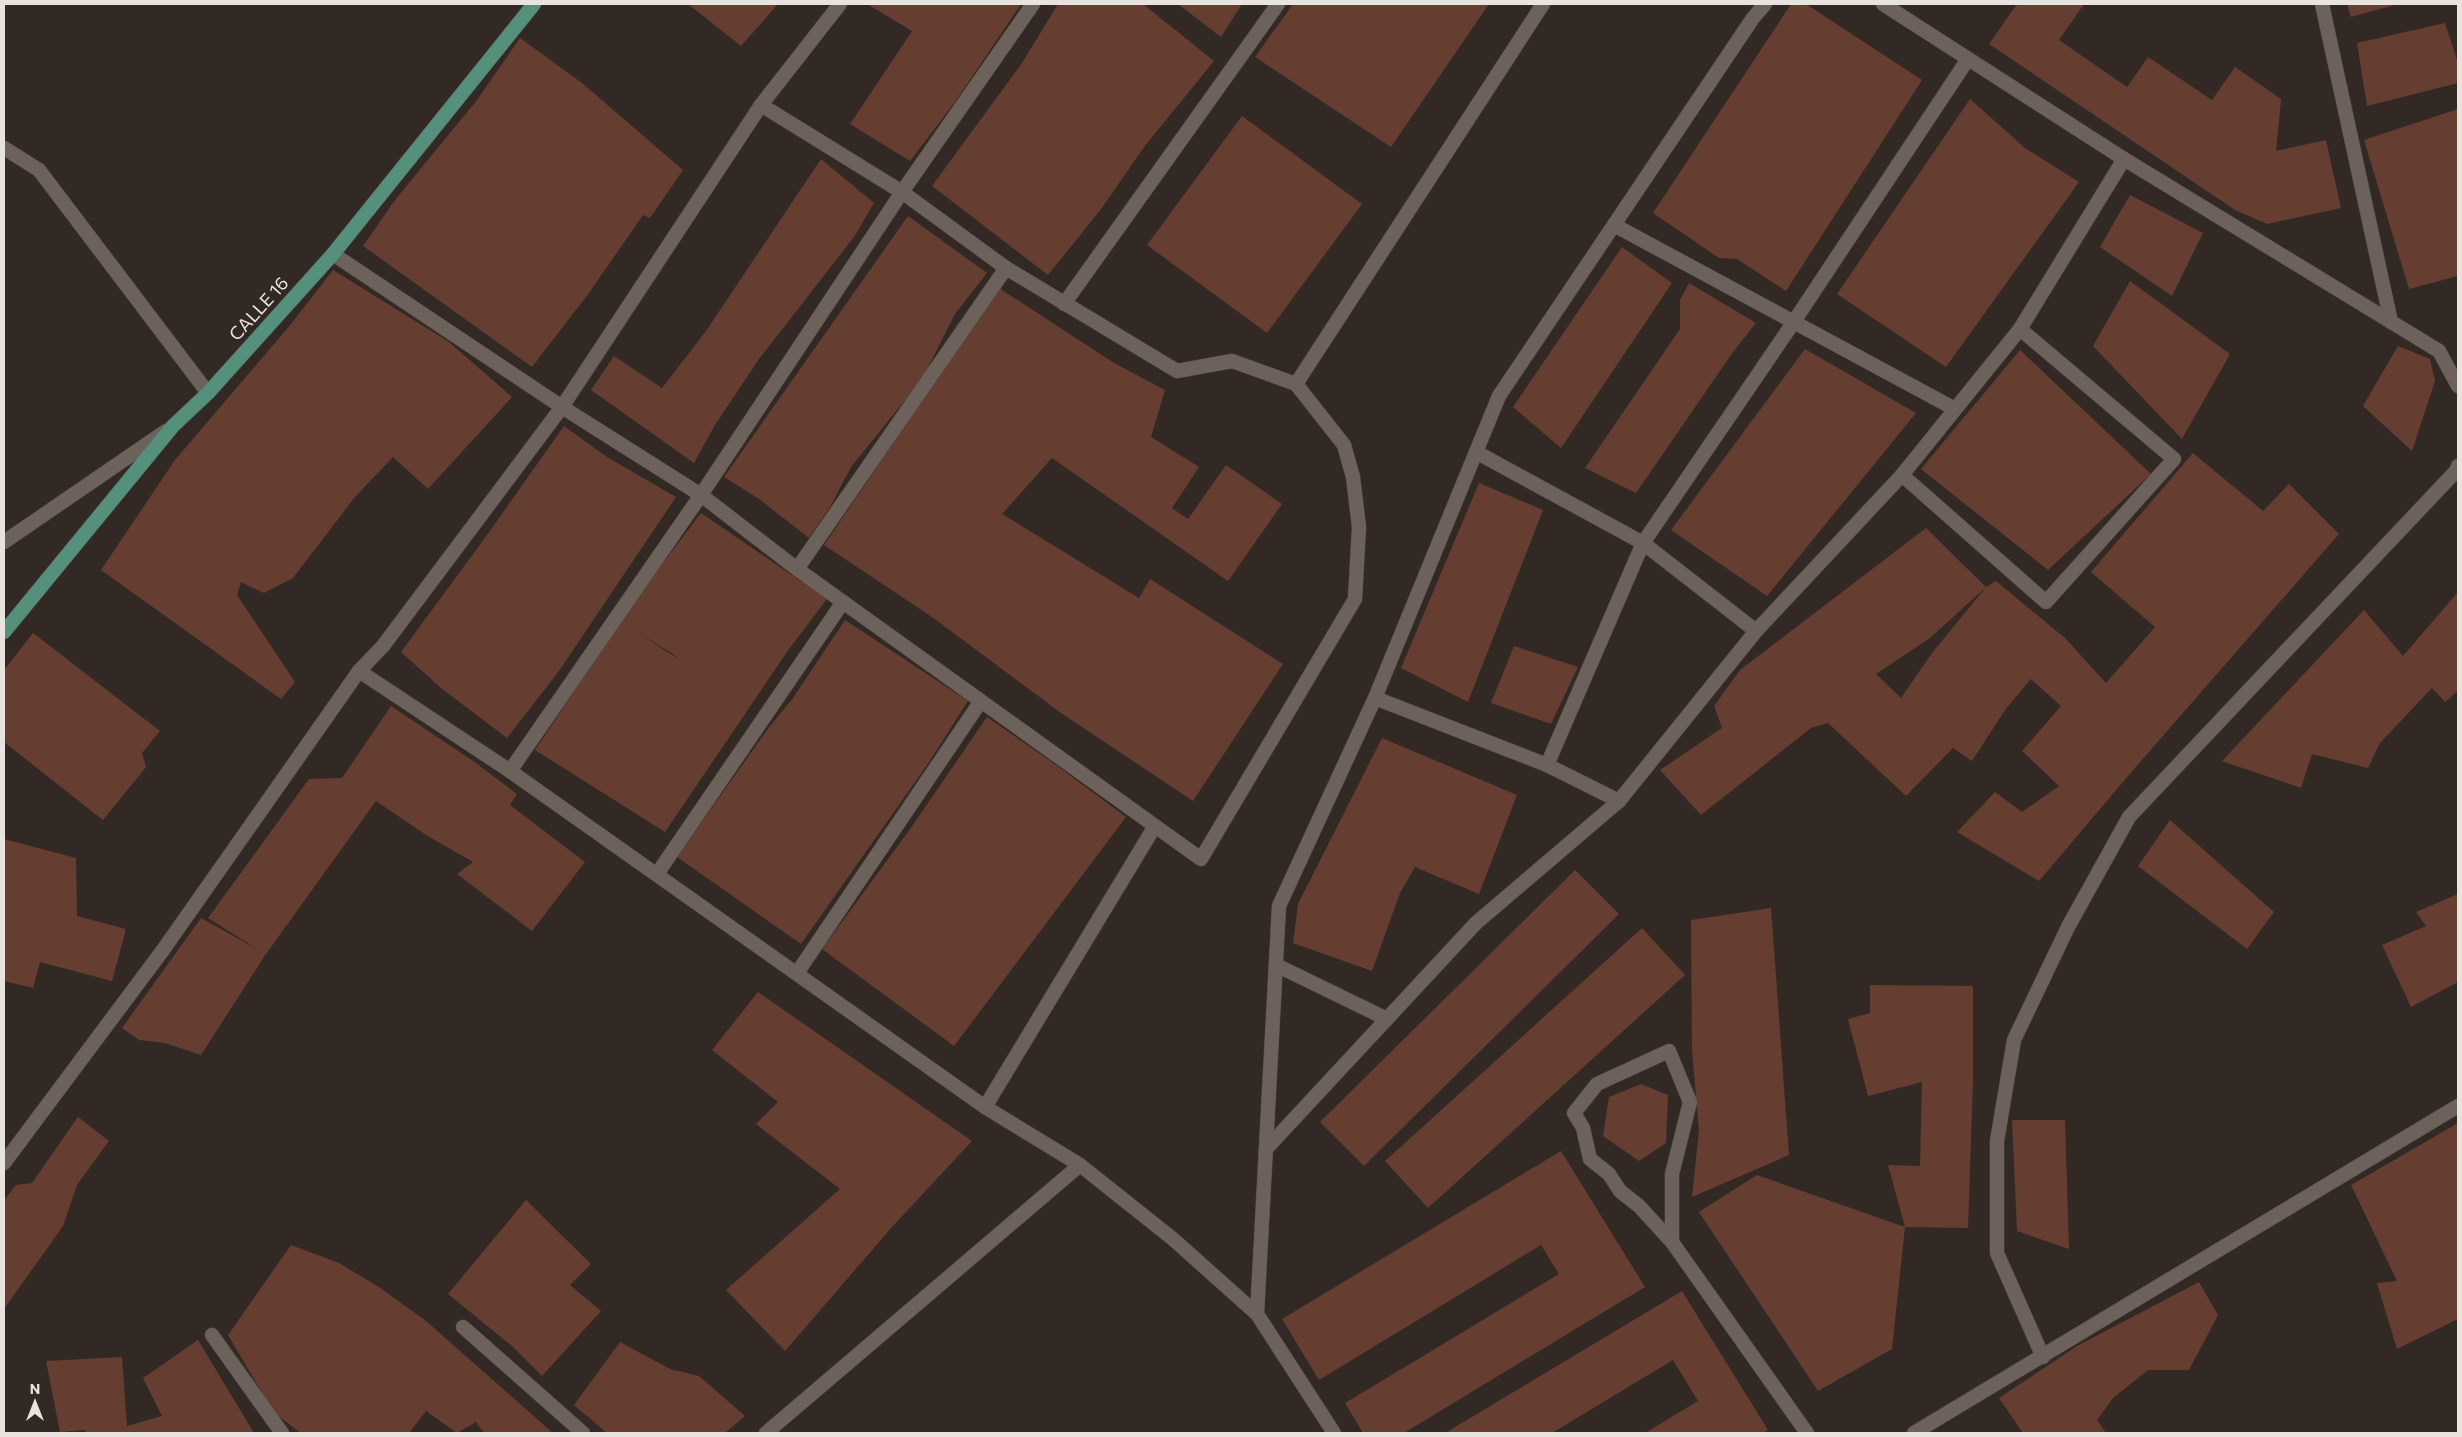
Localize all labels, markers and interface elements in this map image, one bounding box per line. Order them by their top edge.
street label: CALLE 16 [224,272,293,345]
north arrow [10,1377,60,1427]
text: N [30,1380,40,1397]

